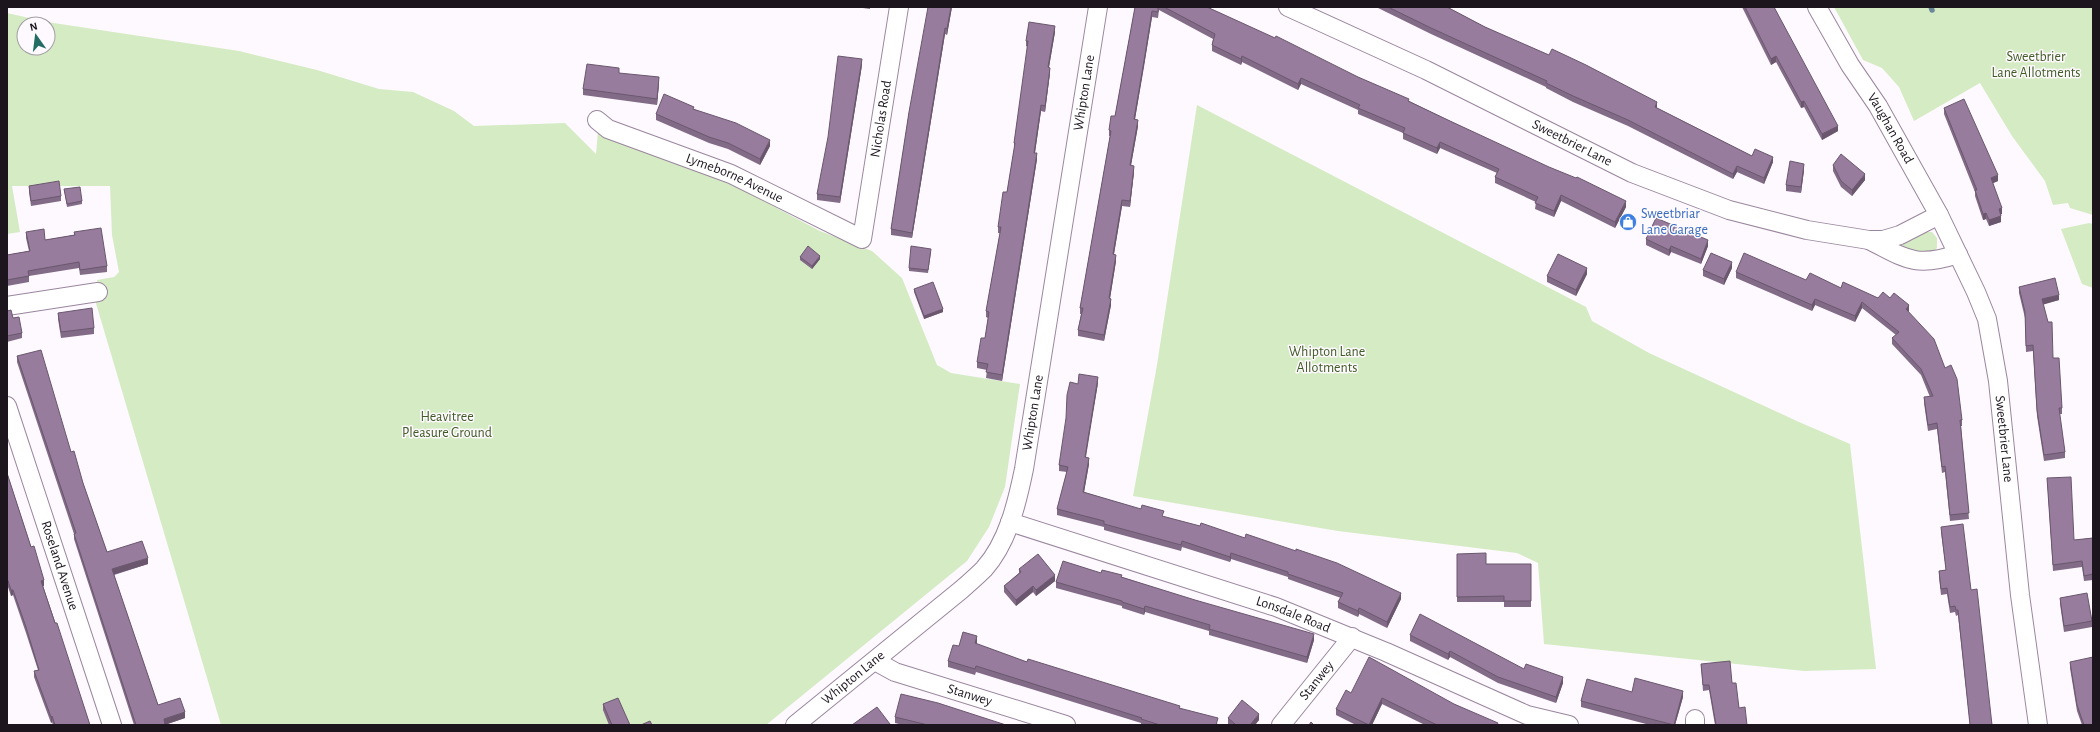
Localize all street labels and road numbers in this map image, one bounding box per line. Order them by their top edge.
street label: Whipton Lane [1071,54,1097,132]
street label: Nicholas Road [868,79,894,158]
street label: Vaughan Road [1864,91,1916,166]
street label: Sweetbrier Lane [1530,117,1614,169]
street label: Lymeborne Avenue [684,151,785,206]
street label: Whipton Lane [1020,374,1046,452]
street label: Sweetbrier Lane [1993,395,2015,483]
street label: Roseland Avenue [38,519,81,612]
street label: Lonsdale Road [1254,594,1332,635]
street label: Whipton Lane [819,648,887,707]
street label: Stanwey [1297,658,1337,703]
street label: Stanwey [946,682,994,709]

